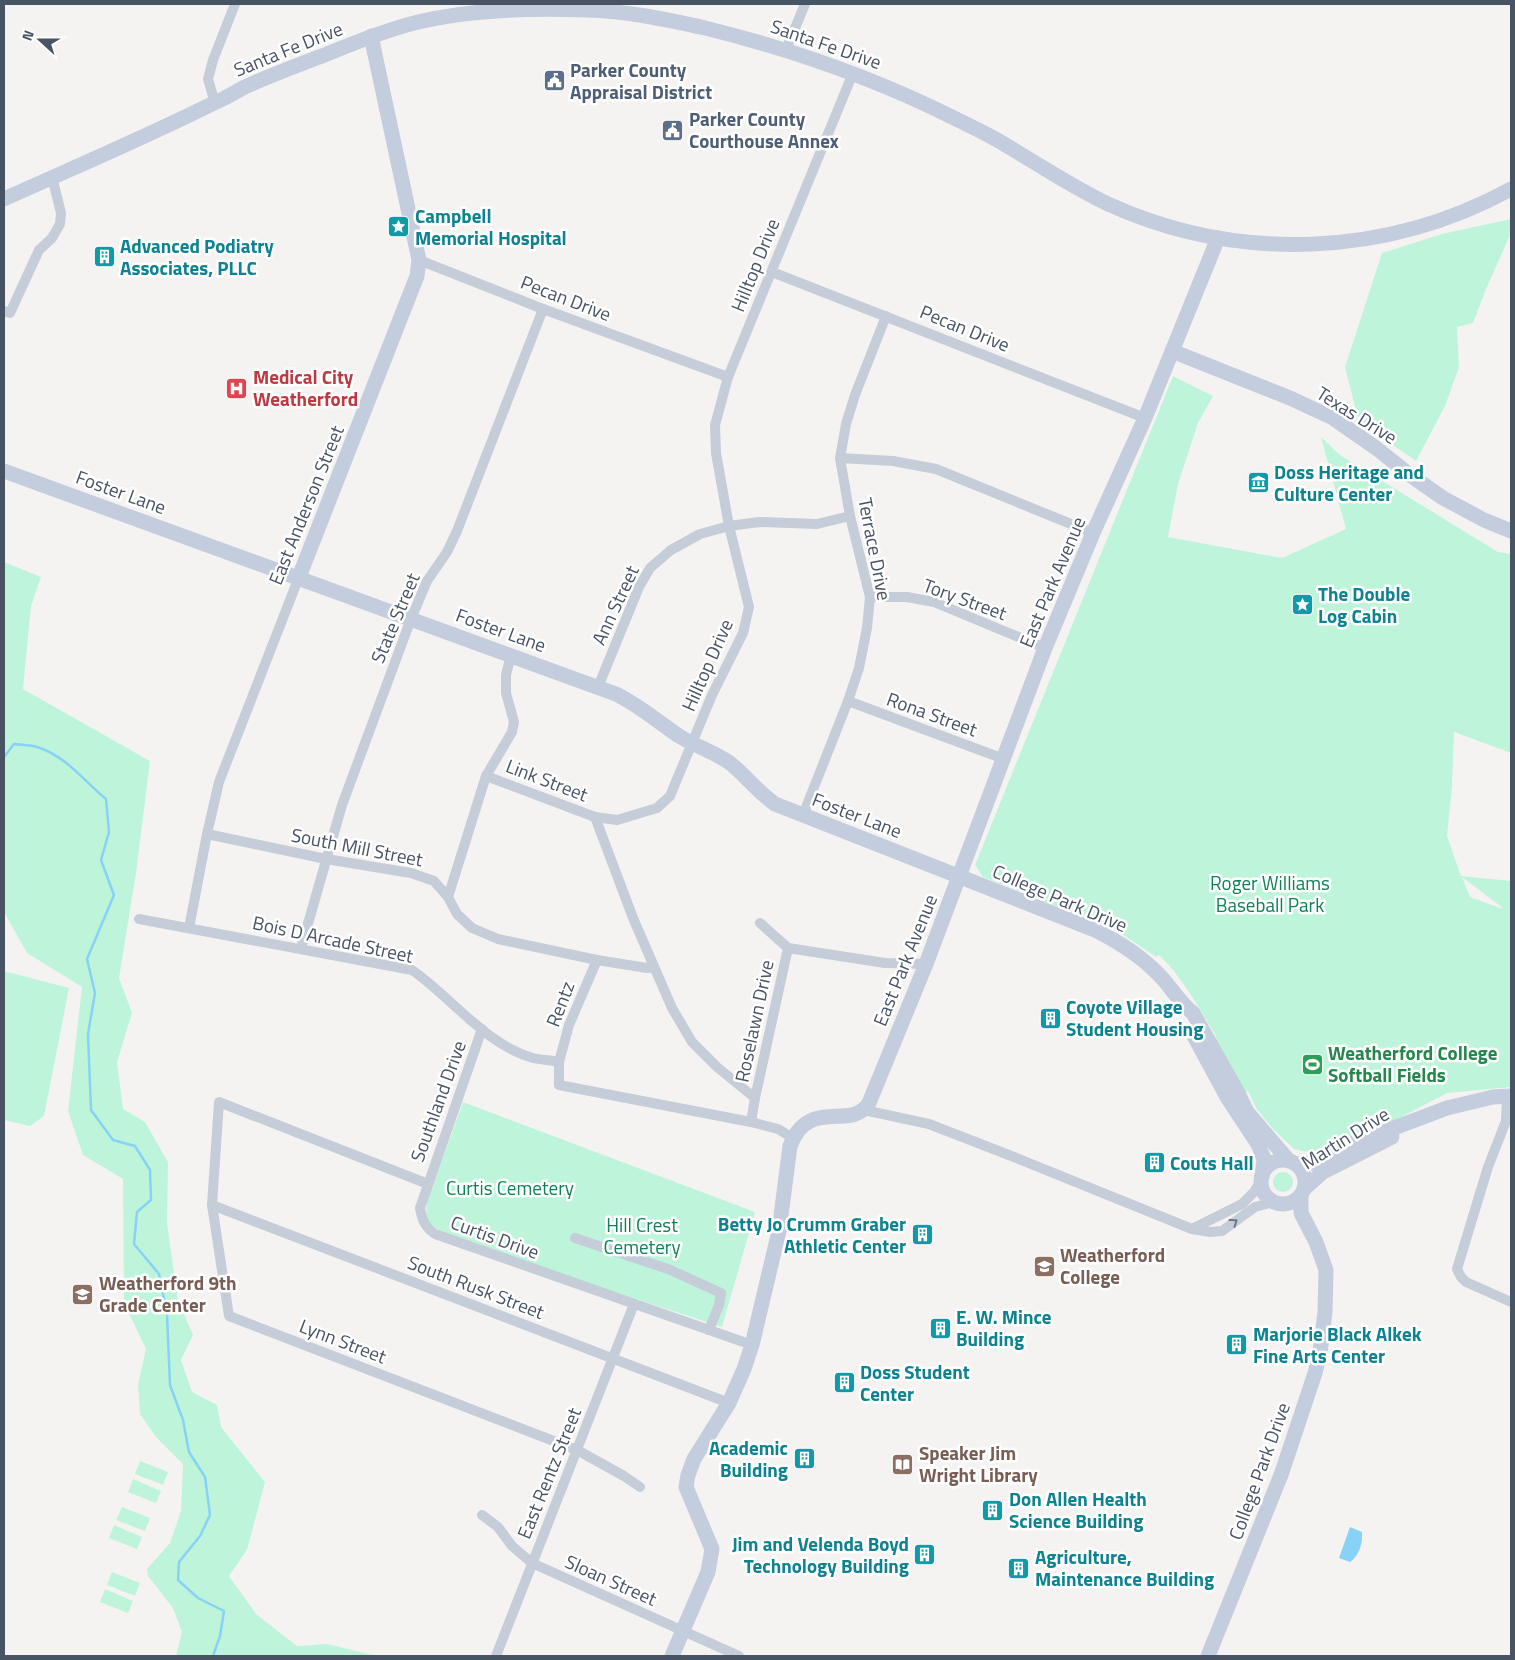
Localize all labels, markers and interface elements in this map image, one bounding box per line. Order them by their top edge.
street label: Santa Fe Drive [767,11,885,76]
street label: Santa Fe Drive [229,13,347,84]
north arrow [15,15,65,65]
text: N [16,27,39,43]
place label: Parker County Appraisal District [570,55,712,106]
public building icon: Parker County Appraisal District [542,69,566,93]
place label: Parker County Courthouse Annex [689,104,839,155]
public building icon: Parker County Courthouse Annex [661,118,685,142]
place label: Campbell Memorial Hospital [415,201,567,252]
street label: Hilltop Drive [723,214,786,316]
place icon: Campbell Memorial Hospital [387,215,411,239]
place label: Advanced Podiatry Associates, PLLC [120,231,274,282]
building icon: Advanced Podiatry Associates, PLLC [92,245,116,269]
street label: Pecan Drive [517,267,616,328]
street label: Pecan Drive [916,296,1014,359]
place label: Medical City Weatherford [253,362,358,413]
hospital icon: Medical City Weatherford [225,376,249,400]
street label: Texas Drive [1311,378,1403,451]
street label: East Anderson Street [260,420,351,589]
place label: Doss Heritage and Culture Center [1274,457,1424,508]
street label: Foster Lane [72,462,170,521]
museum icon: Doss Heritage and Culture Center [1246,471,1270,495]
street label: Terrace Drive [851,495,900,603]
street label: East Park Avenue [1011,512,1092,652]
street label: Ann Street [583,560,646,649]
street label: State Street [362,568,427,668]
street label: Tory Street [919,570,1011,627]
place label: The Double Log Cabin [1318,579,1411,630]
place icon: The Double Log Cabin [1290,593,1314,617]
street label: Foster Lane [452,600,550,659]
street label: Hilltop Drive [673,614,740,716]
street label: Rona Street [883,684,982,743]
street label: Link Street [502,751,593,809]
street label: Foster Lane [808,784,906,845]
street label: South Mill Street [289,820,426,874]
street label: College Park Drive [988,856,1132,939]
park label: Roger Williams Baseball Park [1210,868,1330,919]
street label: East Park Avenue [865,890,944,1030]
street label: Bois D Arcade Street [250,907,416,970]
street label: Roselawn Drive [726,957,781,1085]
street label: Rentz [538,977,581,1031]
place label: Coyote Village Student Housing [1066,992,1203,1043]
building icon: Coyote Village Student Housing [1038,1006,1062,1030]
street label: Southland Drive [402,1036,473,1166]
place label: Weatherford College Softball Fields [1328,1038,1498,1089]
sports icon: Weatherford College Softball Fields [1300,1052,1324,1076]
street label: Martin Drive [1295,1099,1394,1176]
place label: Couts Hall [1170,1148,1254,1177]
building icon: Couts Hall [1142,1151,1166,1175]
park label: Curtis Cemetery [446,1173,574,1202]
street label: Curtis Drive [447,1207,543,1266]
place label: Betty Jo Crumm Graber Athletic Center [718,1209,906,1260]
park label: Hill Crest Cemetery [603,1210,681,1261]
one-way arrow [1228,1219,1238,1228]
building icon: Betty Jo Crumm Graber Athletic Center [910,1223,934,1247]
place label: Weatherford College [1060,1240,1165,1291]
street label: South Rusk Street [404,1247,549,1326]
school or university icon: Weatherford College [1032,1254,1056,1278]
place label: Weatherford 9th Grade Center [99,1268,236,1319]
school or university icon: Weatherford 9th Grade Center [71,1282,95,1306]
place label: E. W. Mince Building [956,1302,1052,1353]
street label: Lynn Street [296,1311,391,1370]
building icon: E. W. Mince Building [928,1316,952,1340]
place label: Marjorie Black Alkek Fine Arts Center [1253,1319,1422,1370]
building icon: Marjorie Black Alkek Fine Arts Center [1225,1333,1249,1357]
place label: Doss Student Center [860,1357,970,1408]
building icon: Doss Student Center [832,1371,856,1395]
street label: College Park Drive [1220,1398,1297,1544]
street label: East Rentz Street [509,1402,588,1543]
place label: Academic Building [709,1433,788,1484]
place label: Speaker Jim Wright Library [919,1438,1038,1489]
building icon: Academic Building [792,1447,816,1471]
library icon: Speaker Jim Wright Library [891,1452,915,1476]
place label: Don Allen Health Science Building [1009,1484,1147,1535]
building icon: Don Allen Health Science Building [981,1498,1005,1522]
place label: Jim and Velenda Boyd Technology Building [732,1529,909,1580]
place label: Agriculture, Maintenance Building [1035,1542,1214,1593]
building icon: Jim and Velenda Boyd Technology Building [913,1543,937,1567]
street label: Sloan Street [561,1546,662,1613]
building icon: Agriculture, Maintenance Building [1007,1556,1031,1580]

